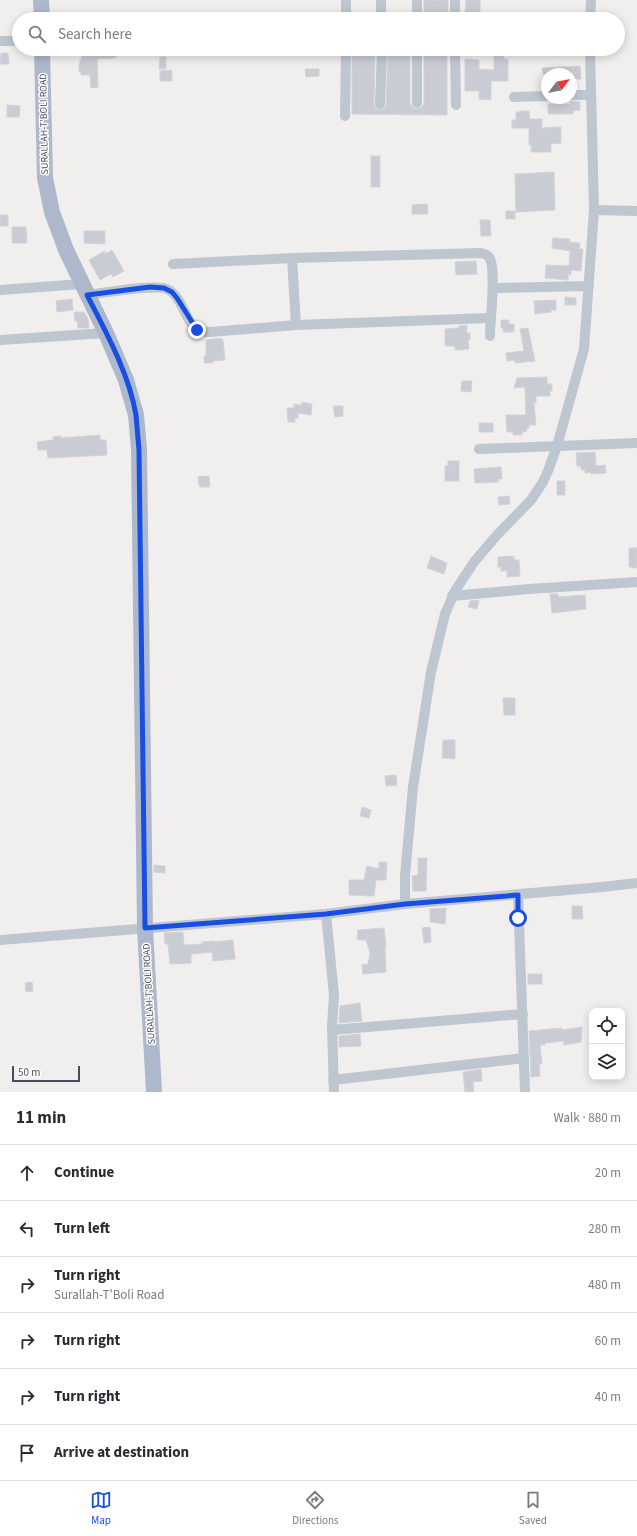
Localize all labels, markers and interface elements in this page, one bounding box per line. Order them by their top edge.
search box [12,12,625,56]
icon: search [26,23,48,45]
text: Search here [58,24,132,45]
north arrow [541,68,577,104]
street label: SURALLAH-T'BOLI ROAD [36,73,52,175]
route end [188,321,206,339]
route start [509,909,527,927]
street label: SURALLAH-T'BOLI ROAD [139,943,159,1045]
map controls [589,1008,625,1080]
button: locate [589,1008,625,1044]
button: layers [589,1044,625,1080]
scale bar [12,1064,80,1083]
text: 50 m [18,1065,40,1080]
text: 11 min [16,1106,66,1130]
text: Walk · 880 m [553,1109,621,1127]
icon: ahead [16,1162,38,1184]
text: Continue [54,1162,114,1183]
text: 20 m [595,1164,621,1182]
icon: left [16,1218,38,1240]
text: Turn left [54,1218,110,1239]
text: 280 m [588,1220,621,1238]
text: Turn right [54,1265,120,1286]
icon: right [16,1274,38,1296]
text: 480 m [588,1276,621,1294]
text: Surallah-T'Boli Road [54,1286,164,1304]
icon: right [16,1330,38,1352]
text: Turn right [54,1330,120,1351]
text: 60 m [595,1332,621,1350]
icon: right [16,1386,38,1408]
text: Turn right [54,1386,120,1407]
text: 40 m [595,1388,621,1406]
icon: arrive [16,1442,38,1464]
text: Arrive at destination [54,1442,189,1463]
tab: Map [90,1489,112,1528]
tab: Directions [292,1489,339,1528]
tab: Saved [519,1489,547,1528]

